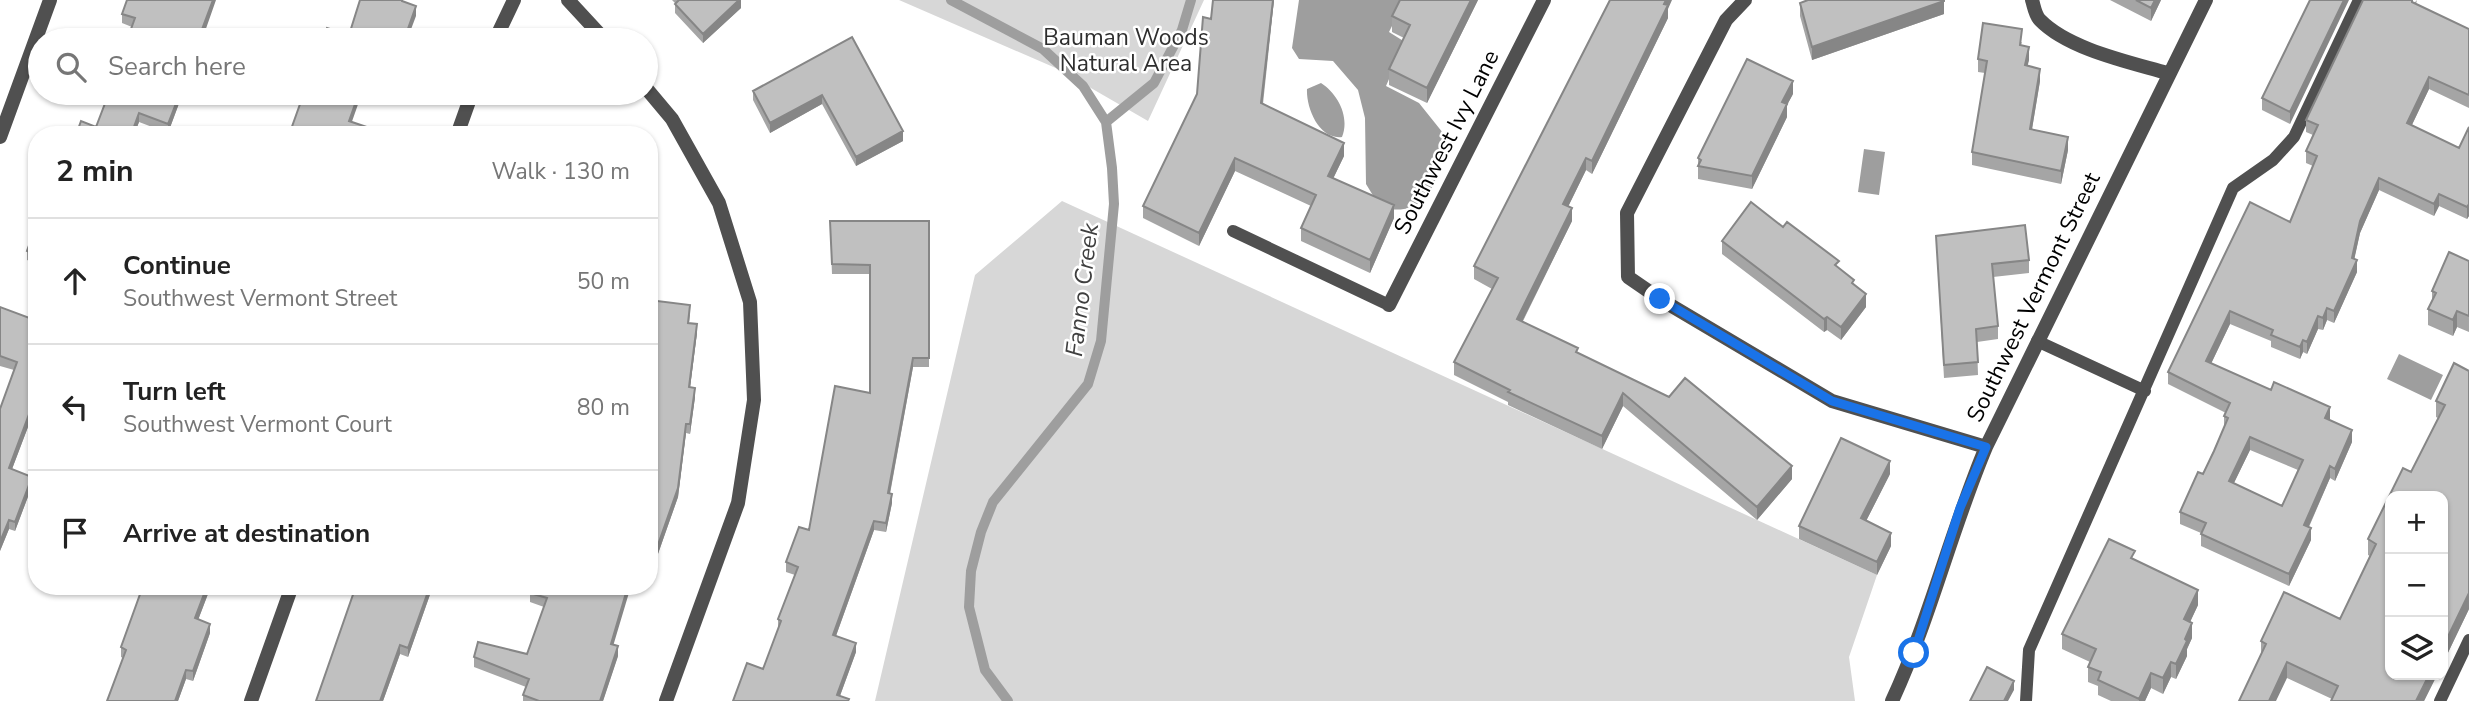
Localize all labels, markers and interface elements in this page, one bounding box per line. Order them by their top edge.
park label: Bauman Woods Natural Area [1043,22,1209,79]
search box [28,28,658,105]
street label: Southwest Ivy Lane [1387,45,1506,240]
icon: search [52,48,90,86]
text: Search here [108,49,246,84]
text: 2 min [56,151,134,192]
text: Walk · 130 m [491,156,630,187]
street label: Southwest Vermont Street [1959,166,2108,427]
water label: Fanno Creek [1058,220,1106,359]
text: Continue [123,248,231,283]
icon: ahead [56,262,94,300]
text: 50 m [577,266,630,297]
text: Southwest Vermont Street [123,283,397,314]
route end [1644,283,1675,314]
text: Turn left [123,374,226,409]
icon: left [56,388,94,426]
text: 80 m [577,392,630,423]
text: Southwest Vermont Court [123,409,392,440]
map controls [2385,491,2448,680]
button: + [2385,491,2448,554]
icon: arrive [56,514,94,552]
text: Arrive at destination [123,516,370,551]
button: − [2385,554,2448,617]
button: layers [2385,617,2448,680]
route start [1898,637,1929,668]

